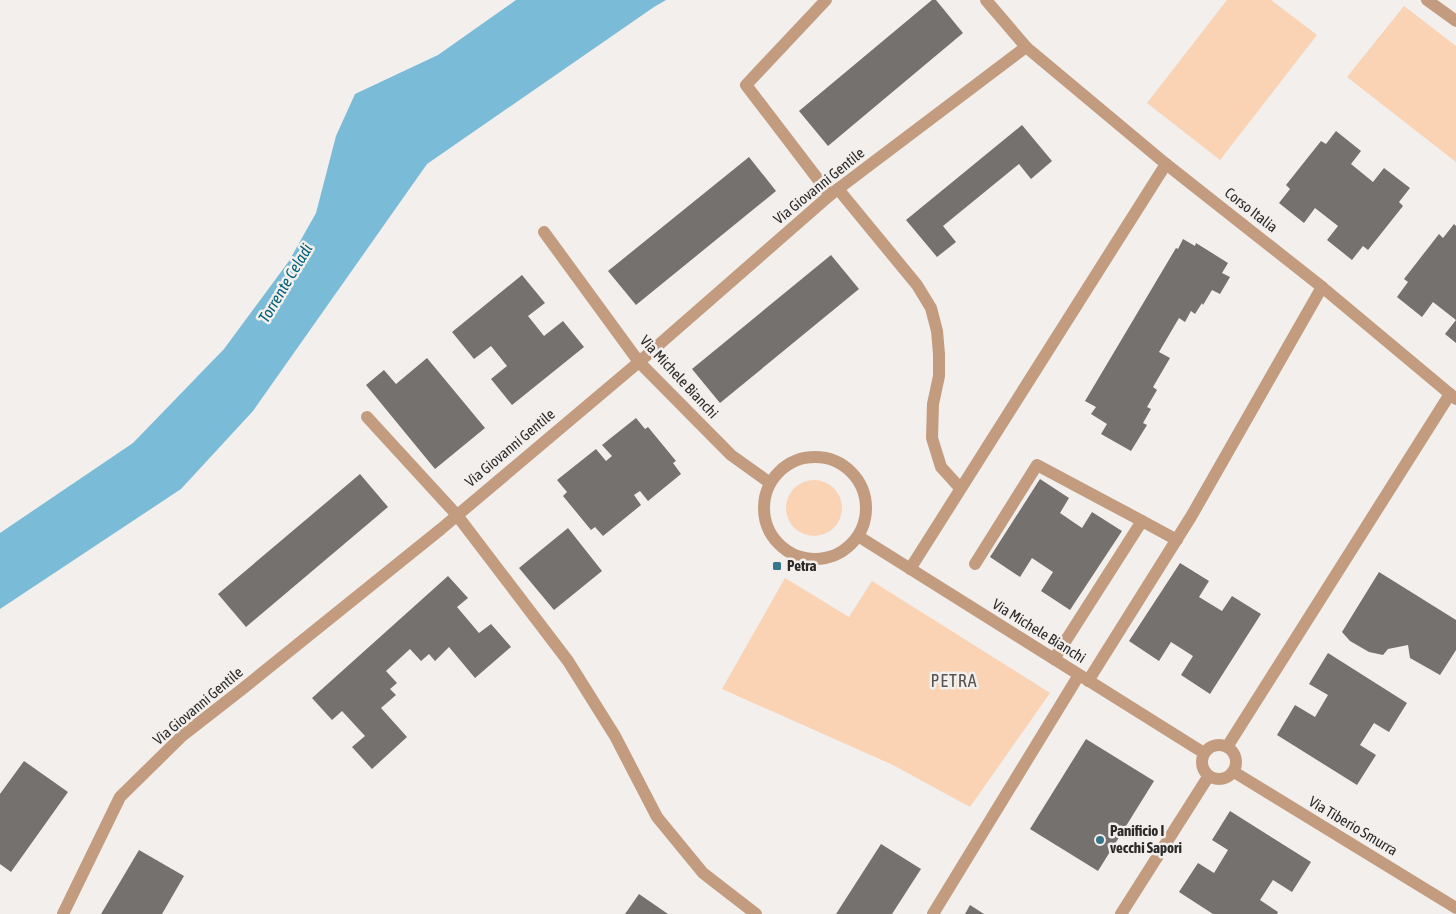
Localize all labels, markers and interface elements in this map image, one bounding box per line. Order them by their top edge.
street label: Via Giovanni Gentile [770,144,868,227]
street label: Corso Italia [1222,184,1281,235]
water label: Torrente Celadi [254,240,316,326]
street label: Via Michele Bianchi [637,332,722,421]
street label: Via Giovanni Gentile [461,405,558,490]
place label: Petra [787,557,816,574]
marker: Petra [771,560,783,572]
street label: Via Michele Bianchi [989,595,1089,666]
street label: Via Giovanni Gentile [149,663,246,748]
district label: PETRA [930,670,978,691]
street label: Via Tiberio Smurra [1306,792,1401,859]
place label: Panificio I vecchi Sapori [1110,822,1182,856]
marker: Panificio I vecchi Sapori [1094,834,1106,846]

